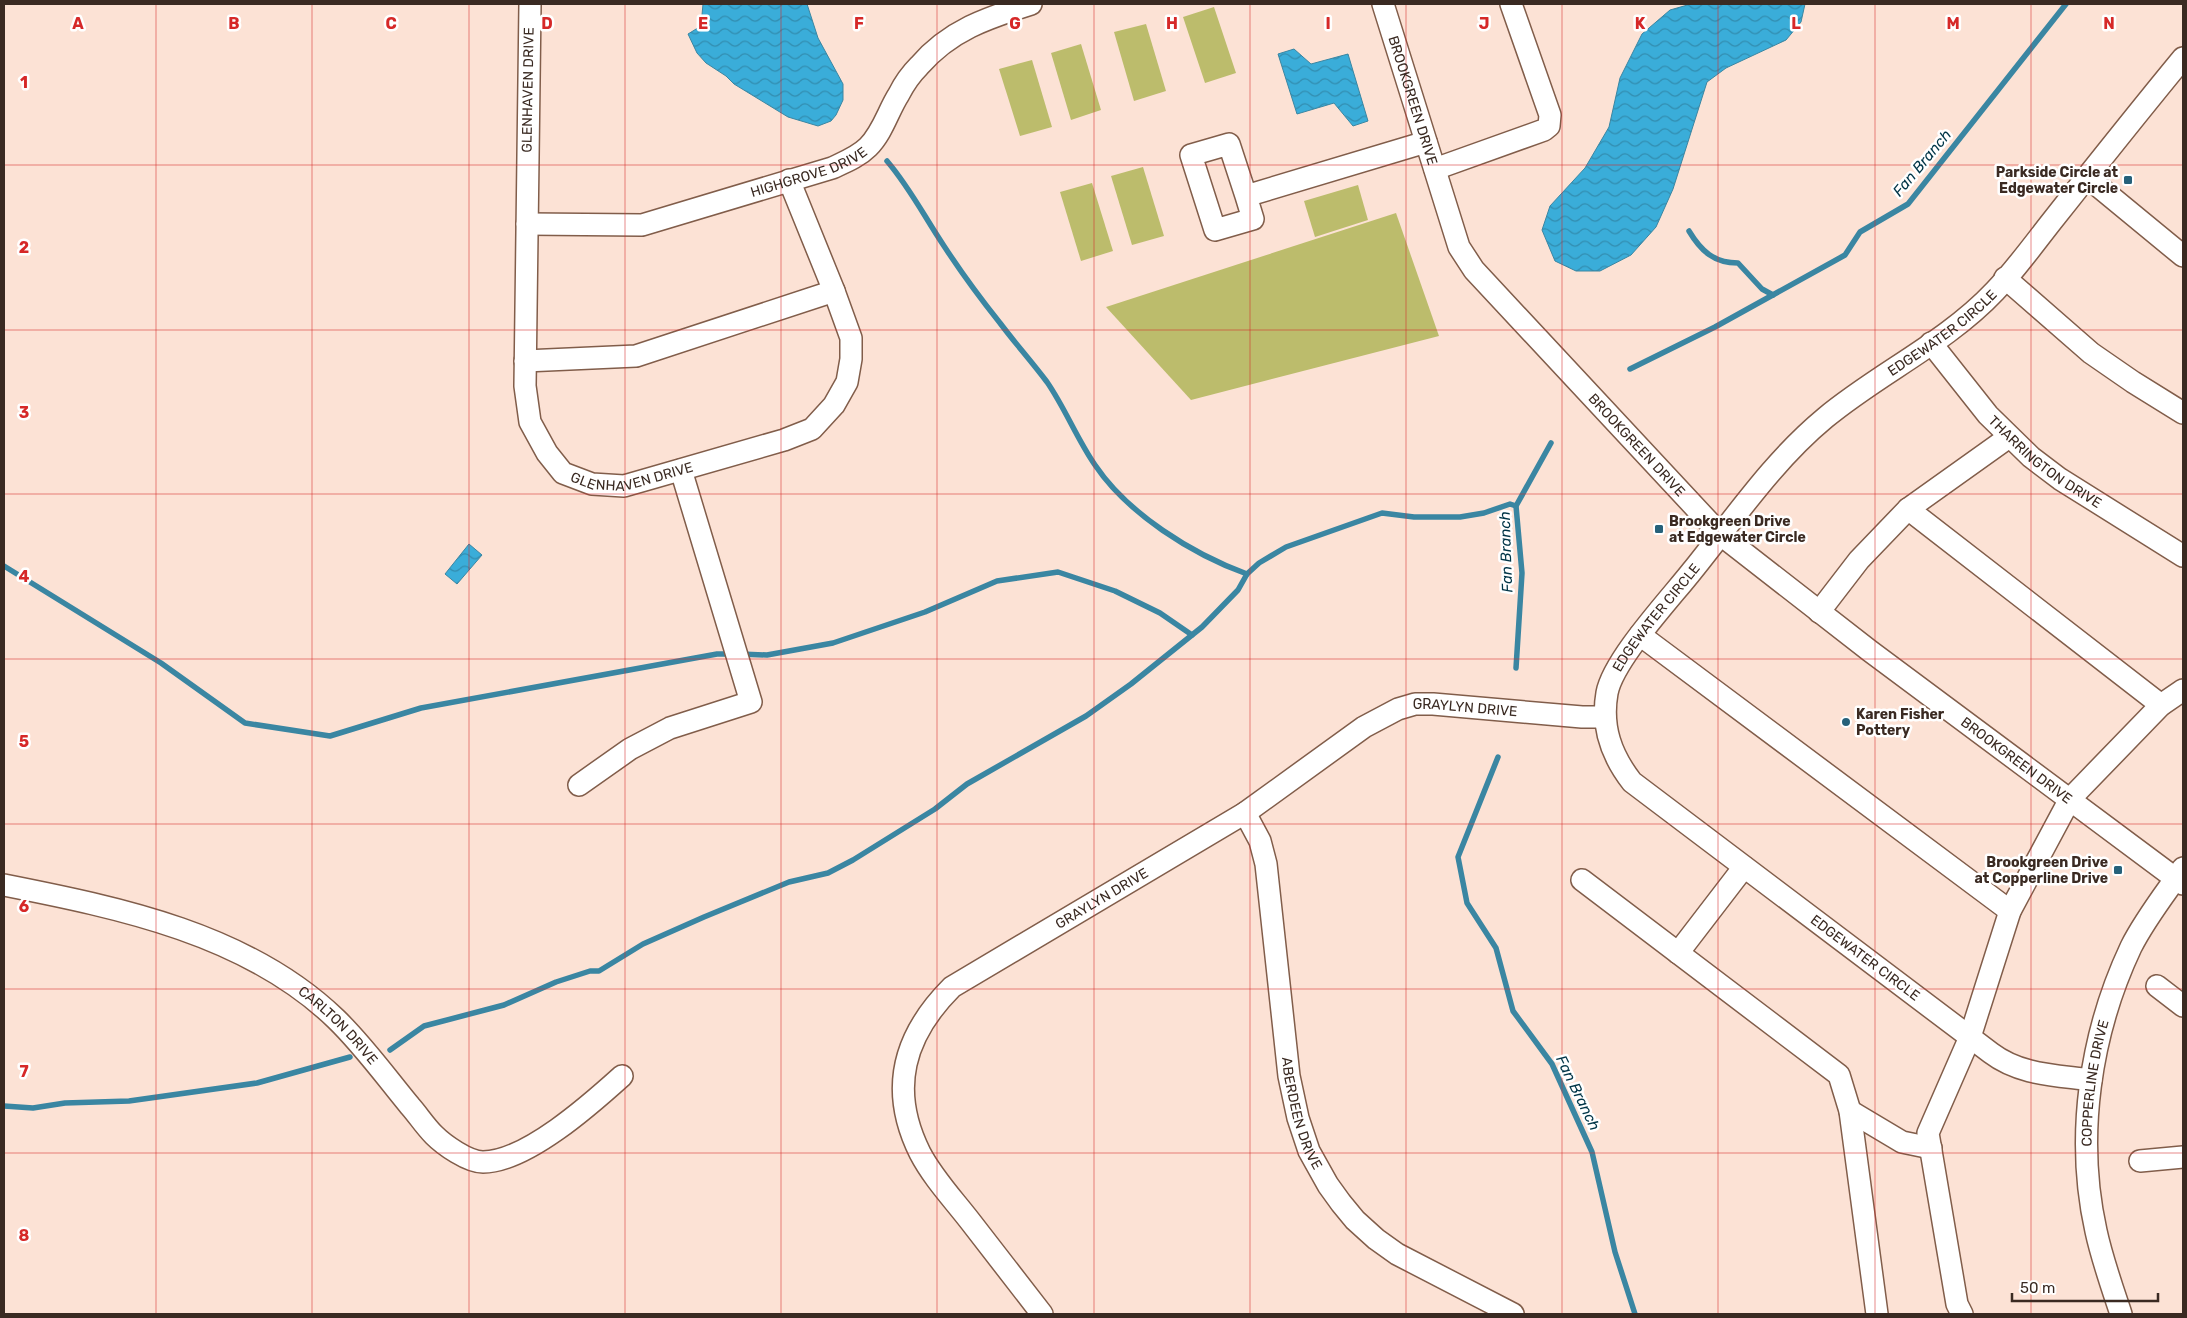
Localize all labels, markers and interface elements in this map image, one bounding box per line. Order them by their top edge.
text: A [72,14,84,33]
text: B [228,14,240,33]
text: C [385,14,397,33]
text: D [541,14,553,33]
text: E [698,14,708,33]
text: F [854,14,864,33]
text: G [1009,14,1021,33]
text: H [1166,14,1178,33]
text: I [1325,14,1331,33]
text: J [1479,14,1489,33]
text: K [1635,14,1646,33]
text: L [1791,14,1801,33]
text: M [1946,14,1960,33]
text: N [2103,14,2115,33]
street label: GLENHAVEN DRIVE [518,27,538,153]
street label: BROOKGREEN DRIVE [1385,34,1441,167]
text: 1 [20,73,28,92]
water label: Fan Branch [1889,126,1955,200]
street label: HIGHGROVE DRIVE [748,143,870,200]
place label: Parkside Circle at Edgewater Circle [1996,164,2118,197]
marker: Parkside Circle at Edgewater Circle [2122,174,2134,186]
text: 2 [19,238,29,257]
street label: EDGEWATER CIRCLE [1884,286,2000,379]
street label: BROOKGREEN DRIVE [1585,390,1689,500]
text: 3 [19,403,29,422]
street label: THARRINGTON DRIVE [1985,412,2105,511]
street label: GLENHAVEN DRIVE [568,458,695,495]
water label: Fan Branch [1496,511,1516,593]
place label: Brookgreen Drive at Edgewater Circle [1669,513,1806,546]
marker: Brookgreen Drive at Edgewater Circle [1653,523,1665,535]
street label: EDGEWATER CIRCLE [1609,560,1703,675]
text: 4 [19,567,30,586]
street label: GRAYLYN DRIVE [1413,695,1518,720]
place label: Karen Fisher Pottery [1856,706,1945,739]
street label: BROOKGREEN DRIVE [1958,713,2076,807]
marker: Karen Fisher Pottery [1840,716,1852,728]
text: 5 [19,732,29,751]
place label: Brookgreen Drive at Copperline Drive [1975,854,2108,887]
street label: GRAYLYN DRIVE [1052,864,1151,932]
marker: Brookgreen Drive at Copperline Drive [2112,864,2124,876]
text: 6 [19,897,29,916]
street label: EDGEWATER CIRCLE [1807,911,1923,1005]
street label: CARLTON DRIVE [295,982,381,1068]
street label: COPPERLINE DRIVE [2078,1018,2112,1147]
water label: Fan Branch [1552,1052,1604,1134]
street label: ABERDEEN DRIVE [1278,1056,1326,1172]
text: 7 [19,1062,29,1081]
text: 8 [19,1226,30,1245]
scale bar [2012,1270,2158,1302]
text: 50 m [2020,1279,2055,1297]

